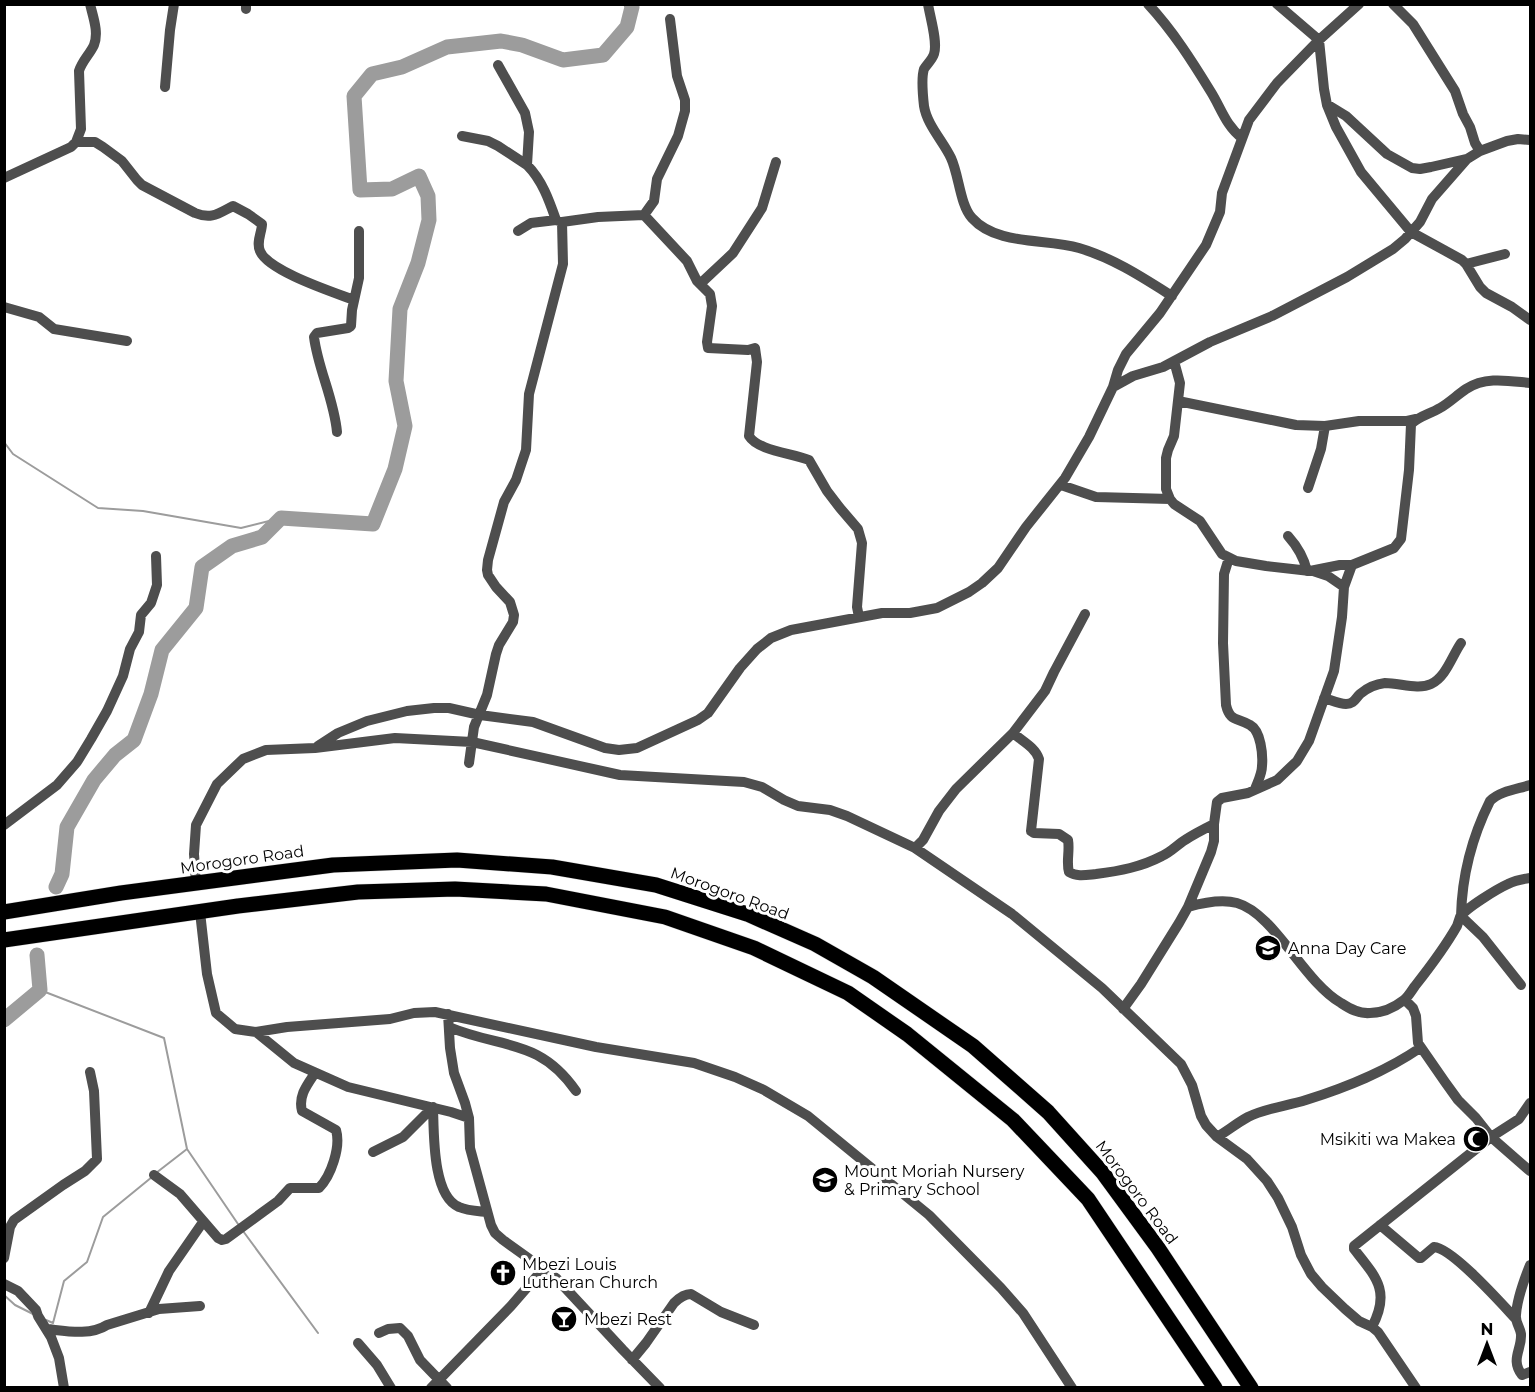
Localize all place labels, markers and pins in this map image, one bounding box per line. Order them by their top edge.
school or university icon: Anna Day Care [1253,933,1283,963]
place label: Anna Day Care [1288,939,1406,958]
mosque icon: Msikiti wa Makea [1461,1124,1491,1154]
place label: Msikiti wa Makea [1320,1130,1456,1149]
place label: Mount Moriah Nursery & Primary School [844,1162,1025,1199]
school or university icon: Mount Moriah Nursery & Primary School [810,1165,840,1195]
place label: Mbezi Louis Lutheran Church [522,1255,658,1292]
church icon: Mbezi Louis Lutheran Church [488,1258,518,1288]
bar icon: Mbezi Rest [549,1304,579,1334]
place label: Mbezi Rest [584,1310,672,1329]

